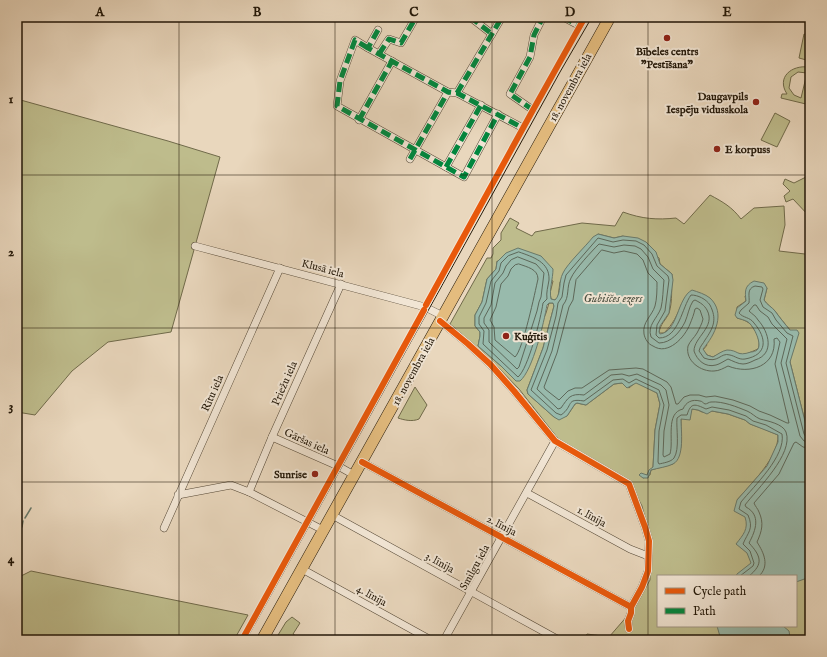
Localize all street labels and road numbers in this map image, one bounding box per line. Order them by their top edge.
street label: 18. novembra iela [546,51,596,124]
street label: Klusā iela [300,257,346,281]
street label: 18. novembra iela [389,335,439,408]
street label: Priežu iela [269,359,301,408]
street label: Rītu iela [199,373,227,414]
street label: Gāršas iela [282,426,332,458]
street label: 1. līnija [575,503,609,531]
street label: 2. līnija [484,512,519,540]
street label: Smilgu iela [457,542,493,593]
street label: 3. līnija [423,549,457,577]
street label: 4. līnija [354,582,389,610]

